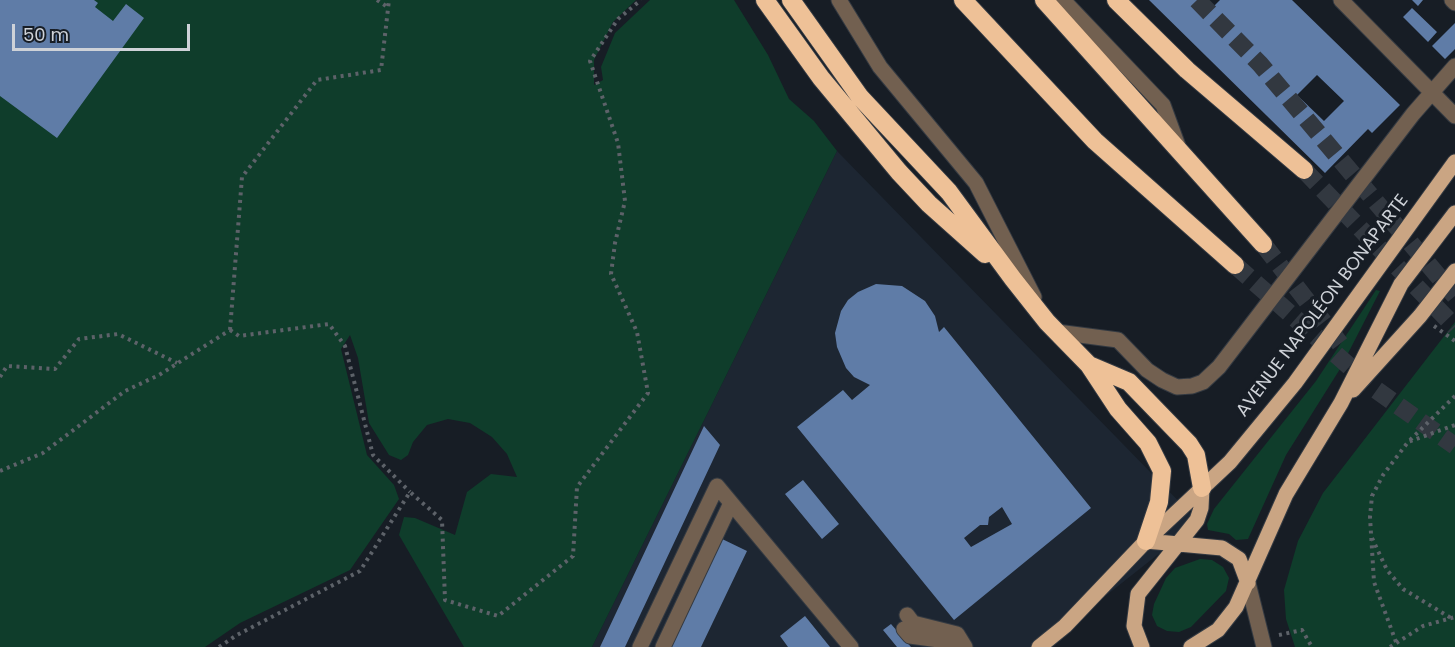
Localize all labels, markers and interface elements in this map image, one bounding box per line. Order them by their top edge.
scale bar [15,12,194,50]
text: 50 m [23,22,69,47]
street label: AVENUE NAPOLÉON BONAPARTE [1232,191,1414,421]

